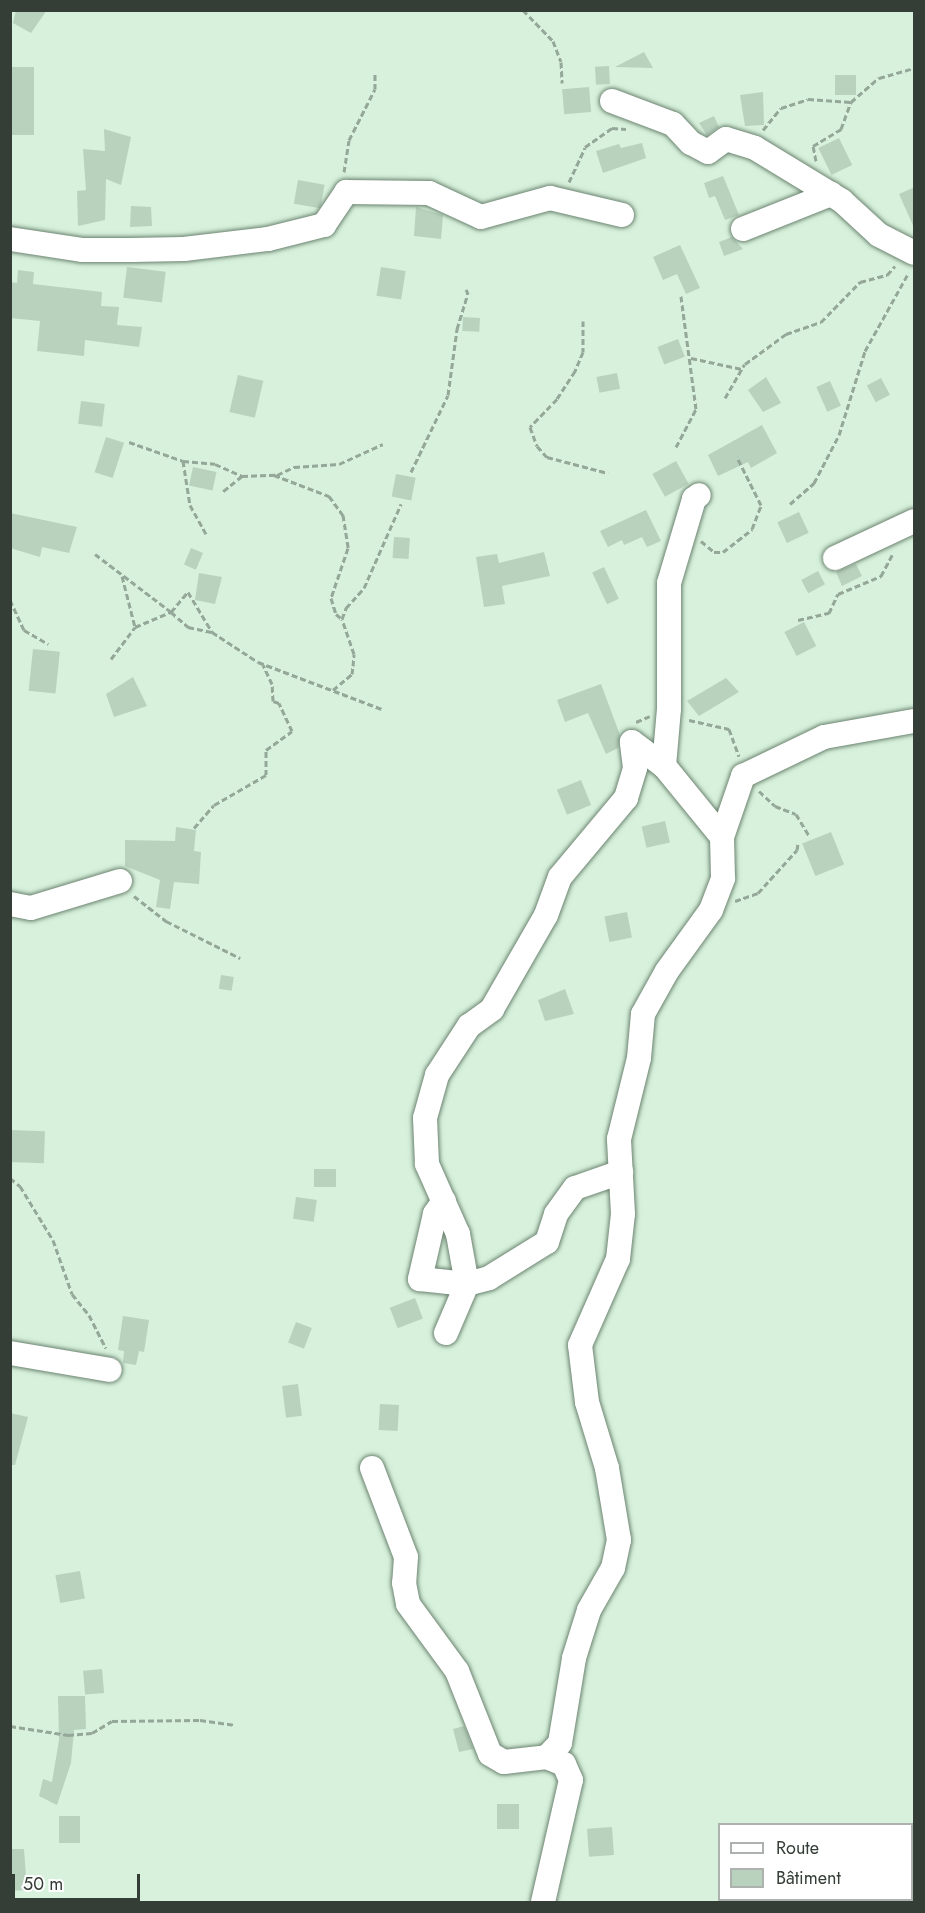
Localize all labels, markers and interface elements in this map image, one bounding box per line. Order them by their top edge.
legend [718,1823,913,1901]
text: Route [776,1835,819,1861]
scale bar [15,1862,142,1900]
text: Bâtiment [776,1865,841,1891]
text: 50 m [23,1871,63,1897]

